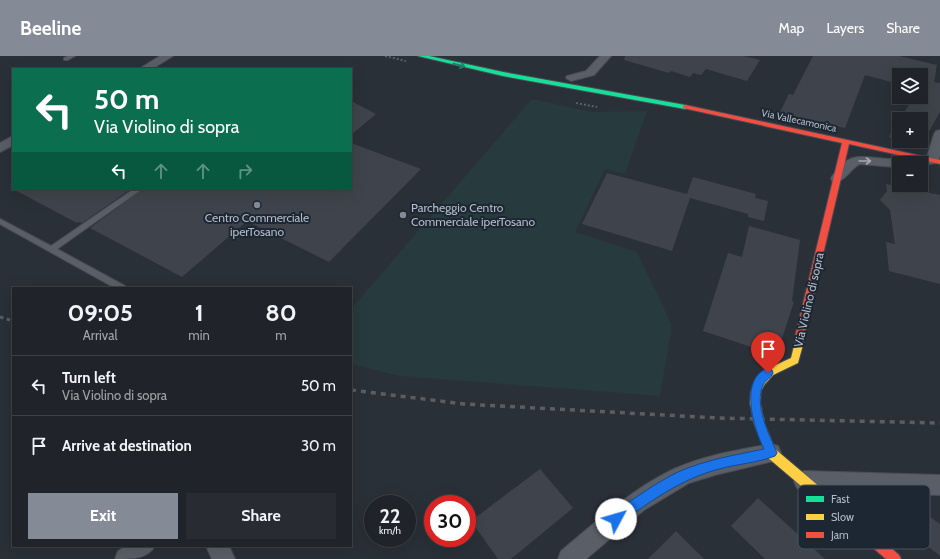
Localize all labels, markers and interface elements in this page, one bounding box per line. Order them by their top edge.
text: Beeline [20,17,81,40]
text: Map [779,19,804,37]
text: Layers [826,19,864,37]
text: Share [886,19,920,37]
one-way arrow [452,61,465,69]
map controls [892,68,928,192]
button: layers [892,68,928,104]
text: 50 m [94,82,159,116]
icon: left [28,84,80,136]
street label: Via Vallecamonica [760,106,838,135]
button: + [892,112,928,148]
text: Via Violino di sopra [94,116,239,138]
button: − [892,156,928,192]
one-way arrow [858,157,871,165]
icon: left [108,160,130,182]
icon: ahead [150,160,172,182]
icon: ahead [192,160,214,182]
icon: right [234,160,256,182]
marker: Centro Commerciale iperTosano [252,200,262,210]
place label: Parcheggio Centro Commerciale iperTosano [411,200,536,229]
place label: Centro Commerciale iperTosano [205,210,309,239]
marker: Parcheggio Centro Commerciale iperTosano [398,210,408,220]
street label: Via Violino di sopra [790,251,827,349]
text: 09:05 [67,298,133,327]
text: 1 [195,298,203,327]
text: 80 [265,298,297,327]
text: Arrival [83,327,117,343]
text: min [188,327,210,343]
text: m [275,327,287,343]
pin [751,332,785,373]
icon: arrive [757,338,779,360]
text: Turn left [62,369,116,387]
icon: left [28,375,50,397]
text: 50 m [301,377,336,395]
text: Via Violino di sopra [62,387,167,403]
icon: arrive [28,435,50,457]
text: Arrive at destination [62,437,192,455]
text: 30 m [301,437,336,455]
legend [798,485,930,549]
text: Fast [831,492,850,506]
button: Exit [28,493,178,539]
button: Share [186,493,336,539]
speed limit sign: 30 [424,495,476,547]
position arrow [595,498,637,540]
text: 22 [379,504,401,528]
text: Slow [831,510,854,524]
text: km/h [379,524,401,537]
text: Jam [830,528,849,542]

